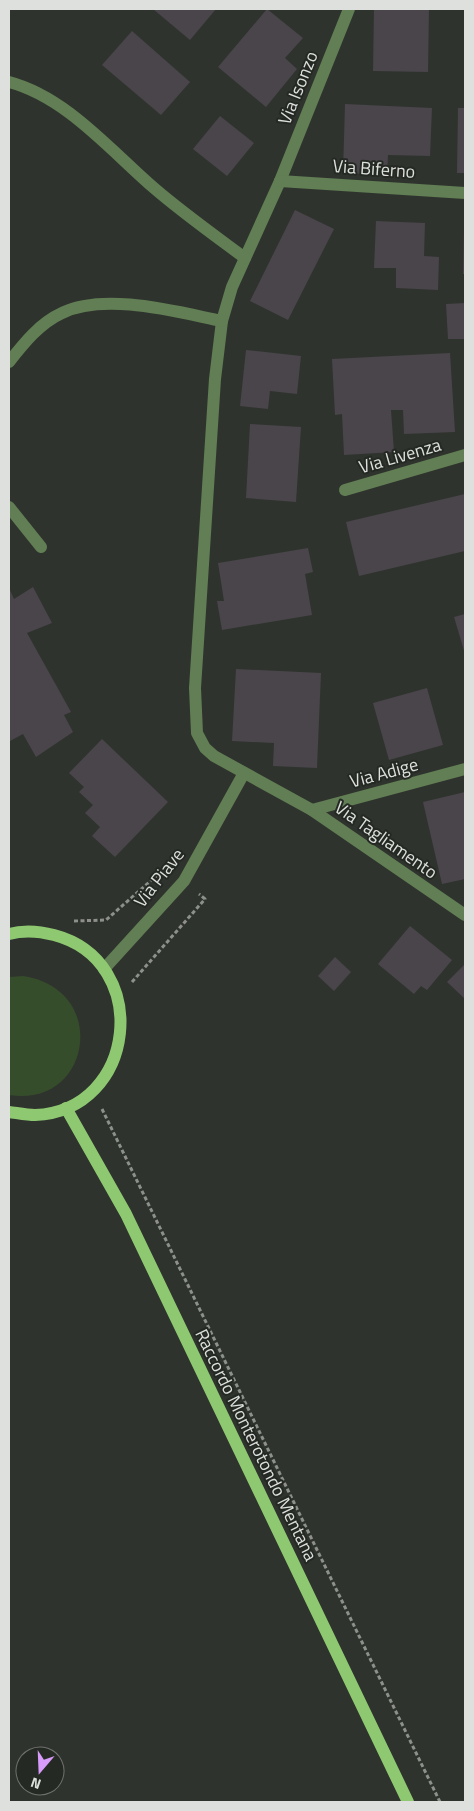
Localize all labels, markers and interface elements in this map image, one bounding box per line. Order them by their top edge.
street label: Via Isonzo [271,47,324,129]
street label: Via Biferno [332,152,416,185]
street label: Via Livenza [356,431,444,480]
street label: Via Adige [347,750,421,795]
street label: Via Tagliamento [329,794,443,885]
street label: Via Piave [127,842,190,913]
street label: Raccordo Monterotondo Mentana [188,1324,325,1565]
north arrow [15,1746,65,1796]
text: N [28,1772,44,1795]

